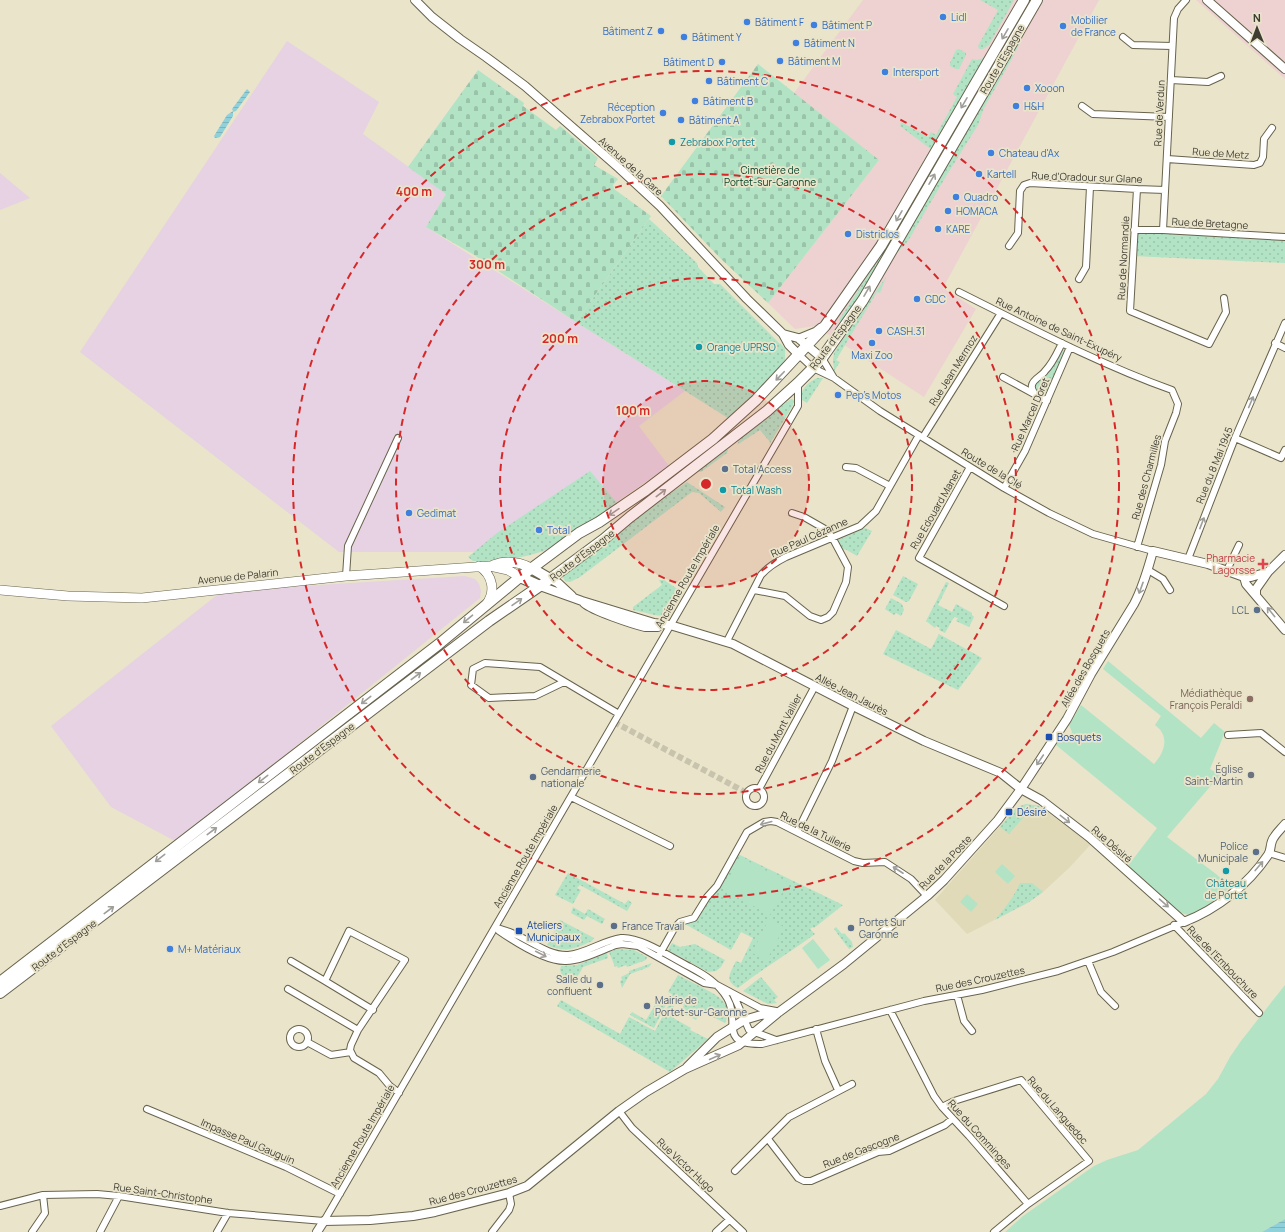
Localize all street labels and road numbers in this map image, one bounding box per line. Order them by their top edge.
street label: Route d'Espagne [976,22,1028,96]
street label: Rue de Verdun [1150,79,1168,147]
street label: Avenue de la Gare [596,133,666,199]
street label: Rue de Metz [1192,144,1250,162]
street label: Rue d'Oradour sur Glane [1031,168,1143,186]
street label: Rue de Bretagne [1171,214,1249,232]
street label: Rue de Normandie [1114,215,1132,300]
street label: Rue Antoine de Saint-Exupéry [994,294,1125,365]
street label: Route d'Espagne [806,302,864,372]
street label: Rue Jean Mermoz [926,332,980,408]
street label: Rue Marcel Doret [1008,375,1052,453]
street label: Rue du 8 Mai 1945 [1192,424,1236,506]
street label: Rue des Charmilles [1128,433,1164,521]
street label: Route de la Clé [959,444,1025,492]
street label: Rue Edouard Manet [906,466,964,552]
street label: Rue Paul Cézanne [768,514,850,560]
street label: Ancienne Route Impériale [652,522,722,630]
street label: Route d'Espagne [547,526,617,584]
street label: Avenue de Palarin [197,565,279,587]
street label: Allée des Bosquets [1057,626,1113,710]
street label: Allée Jean Jaurès [813,670,891,718]
street label: Rue du Mont Vallier [751,691,805,775]
street label: Route d'Espagne [287,719,357,777]
street label: Ancienne Route Impériale [490,802,560,910]
street label: Rue de la Tuilerie [778,808,854,854]
street label: Rue Désiré [1089,822,1135,866]
street label: Rue de la Poste [915,832,975,892]
street label: Route d'Espagne [29,916,99,974]
street label: Rue de l'Embouchure [1184,922,1262,1002]
street label: Rue des Crouzettes [934,963,1026,995]
street label: Rue du Languedoc [1025,1073,1092,1147]
street label: Ancienne Route Impériale [327,1082,397,1190]
street label: Rue du Comminges [945,1096,1015,1172]
street label: Impasse Paul Gauguin [199,1115,297,1167]
street label: Rue de Gascogne [821,1129,901,1171]
street label: Rue Victor Hugo [654,1135,718,1195]
street label: Rue des Crouzettes [427,1171,519,1209]
street label: Rue Saint-Christophe [113,1179,214,1207]

